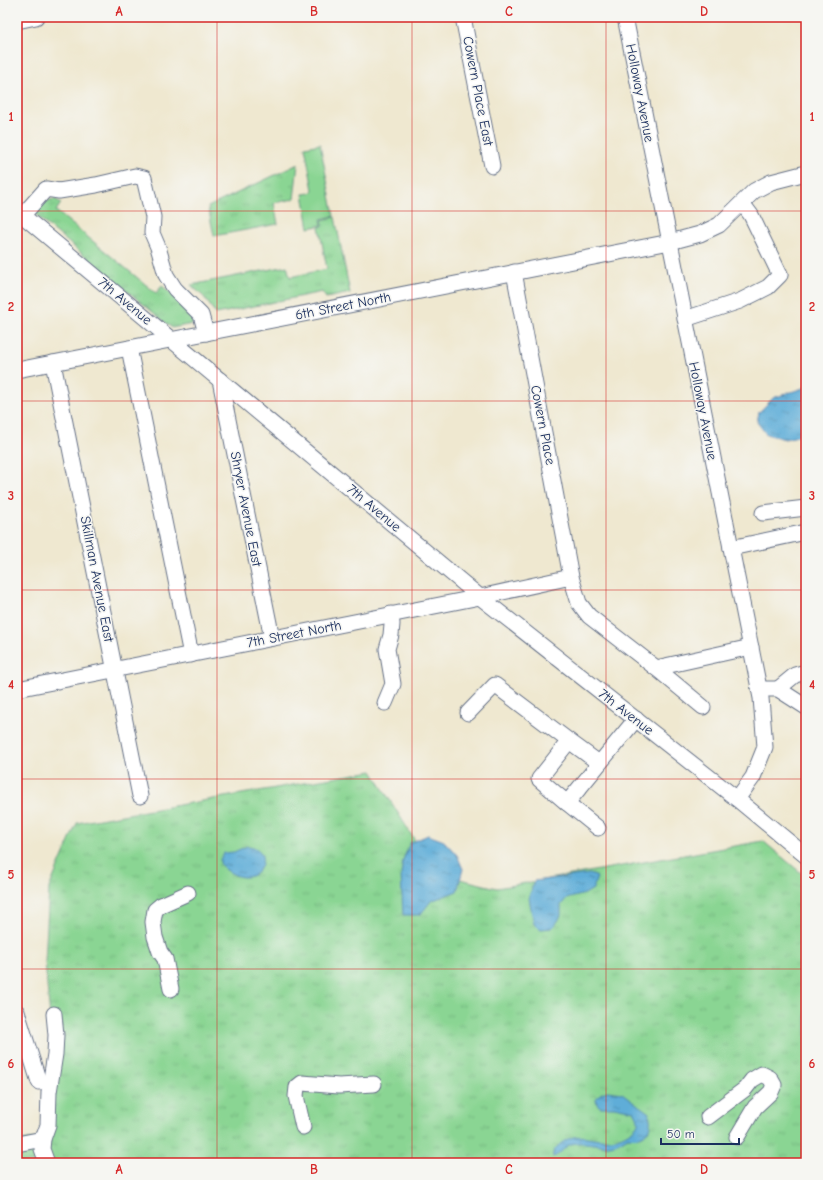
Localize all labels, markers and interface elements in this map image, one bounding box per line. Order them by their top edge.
text: A [115,4,123,19]
text: B [310,4,318,19]
text: C [505,4,513,19]
text: D [700,4,708,19]
street label: Cowern Place East [459,35,497,148]
street label: Holloway Avenue [622,42,658,144]
text: 1 [8,109,14,124]
text: 1 [809,109,815,124]
street label: 7th Avenue [94,273,156,329]
street label: 6th Street North [294,288,392,324]
text: 2 [8,299,14,314]
text: 2 [809,299,815,314]
street label: Holloway Avenue [685,360,721,462]
street label: Cowern Place [527,384,559,466]
street label: Shryer Avenue East [227,450,266,569]
street label: 7th Avenue [343,480,405,536]
text: 3 [8,488,14,503]
text: 3 [809,488,815,503]
street label: Skillman Avenue East [76,515,118,644]
street label: 7th Street North [245,616,343,652]
text: 4 [8,677,14,692]
text: 4 [809,677,815,692]
street label: 7th Avenue [595,685,657,739]
text: 5 [8,867,15,882]
text: 5 [809,867,816,882]
text: 6 [8,1056,15,1071]
text: 6 [809,1056,816,1071]
scale bar [661,1120,739,1146]
text: 50 m [667,1127,695,1141]
text: A [115,1162,123,1177]
text: B [310,1162,318,1177]
text: C [505,1162,513,1177]
text: D [700,1162,708,1177]

